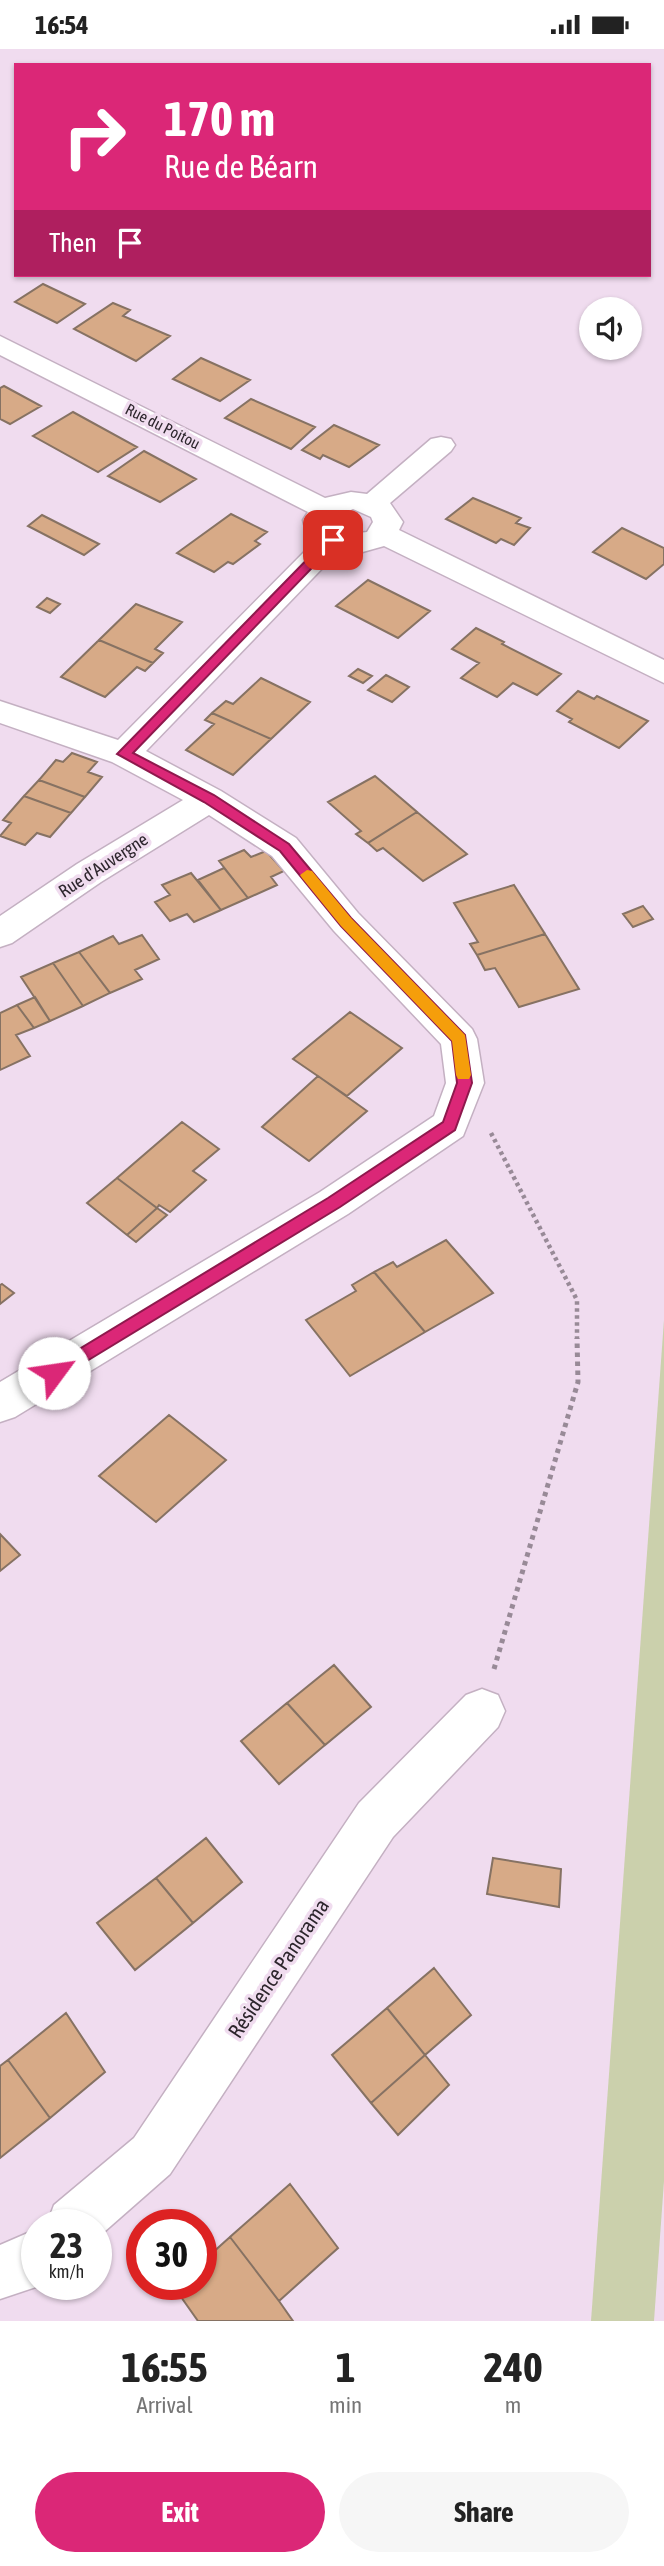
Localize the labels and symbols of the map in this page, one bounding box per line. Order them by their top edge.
street label: Rue du Poitou [123,400,203,452]
pin [303,510,363,570]
street label: Rue d'Auvergne [54,828,152,902]
position arrow [17,1336,91,1410]
street label: Résidence Panorama [223,1894,333,2042]
speed limit sign: 30 [126,2209,217,2300]

